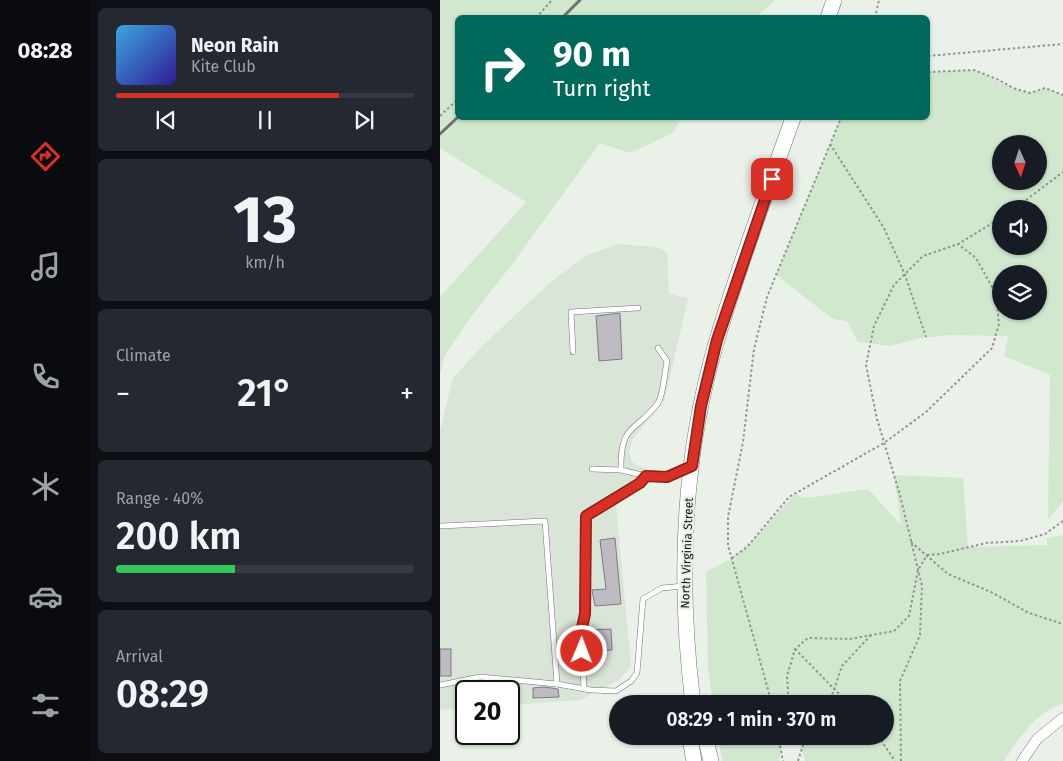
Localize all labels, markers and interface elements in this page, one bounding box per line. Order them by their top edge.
text: 90 m [553,33,631,75]
text: Neon Rain [191,34,279,57]
icon: right [470,35,535,100]
text: 08:28 [17,37,73,64]
text: Kite Club [191,57,256,76]
text: Turn right [553,75,650,102]
icon: previous [152,106,180,134]
icon: pause [251,106,279,134]
icon: next [350,106,378,134]
north arrow [992,135,1048,190]
map controls [992,135,1047,320]
icon: directions [28,139,63,174]
pin [751,158,793,200]
icon: arrive [758,165,786,193]
text: 13 [233,181,297,259]
button: sound [992,200,1047,255]
icon: music [28,249,63,284]
text: km/h [245,253,285,272]
button: layers [992,265,1047,320]
text: Climate [116,346,171,365]
icon: phone [28,359,63,394]
text: 21° [237,370,293,416]
text: − [116,377,130,410]
text: + [400,377,414,410]
icon: climate [28,469,63,504]
text: Range · 40% [116,489,203,508]
street label: North Virginia Street [678,497,696,609]
text: 200 km [116,513,242,559]
icon: car [28,579,63,614]
position arrow [555,624,607,676]
text: Arrival [116,647,163,666]
text: 08:29 [116,671,209,717]
speed limit sign: 20 [455,680,520,745]
icon: filters [28,688,63,723]
text: 08:29 · 1 min · 370 m [667,708,836,731]

